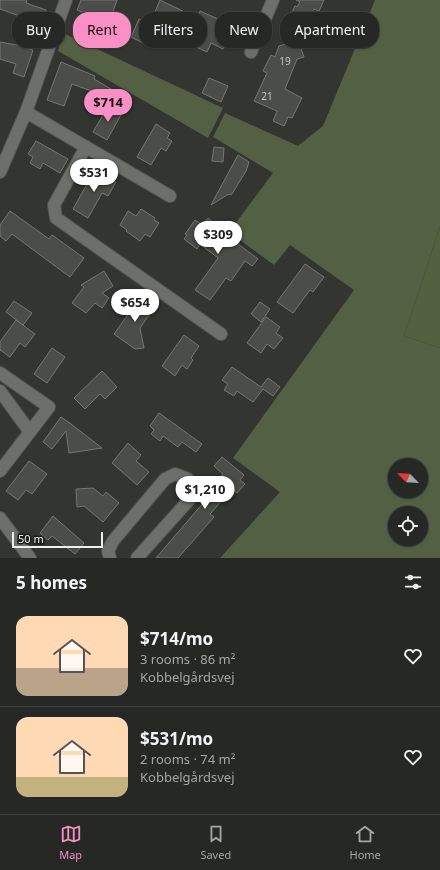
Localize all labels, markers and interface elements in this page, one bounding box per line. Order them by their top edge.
chip: Buy [12,12,65,48]
chip: Rent [73,12,131,48]
chip: Filters [139,12,207,48]
chip: New [215,12,272,48]
chip: Apartment [280,12,379,48]
house number: 19 [279,54,291,68]
pin: $714 [84,89,132,123]
house number: 21 [261,89,273,103]
text: $714 [93,93,123,111]
pin: $531 [70,159,118,193]
text: $531 [79,163,109,181]
pin: $309 [194,221,242,255]
text: $309 [203,225,233,243]
pin: $654 [111,289,159,323]
text: $654 [120,293,150,311]
north arrow [388,458,428,498]
map controls [388,458,428,546]
pin: $1,210 [172,476,238,510]
text: $1,210 [185,480,225,498]
button: locate [388,506,428,546]
scale bar [12,530,103,549]
text: 50 m [18,531,44,546]
text: 5 homes [16,571,87,594]
icon: filters [402,571,424,593]
text: $714/mo [140,627,213,650]
icon: home [48,632,96,680]
icon: heart [402,645,424,667]
text: 3 rooms · 86 m² [140,650,235,668]
text: Kobbelgårdsvej [140,668,235,686]
text: $531/mo [140,727,213,750]
icon: home [48,733,96,781]
icon: heart [402,746,424,768]
text: 2 rooms · 74 m² [140,750,235,768]
text: Kobbelgårdsvej [140,768,235,786]
tab: Map [59,823,82,862]
tab: Saved [200,823,231,862]
tab: Home [350,823,381,862]

